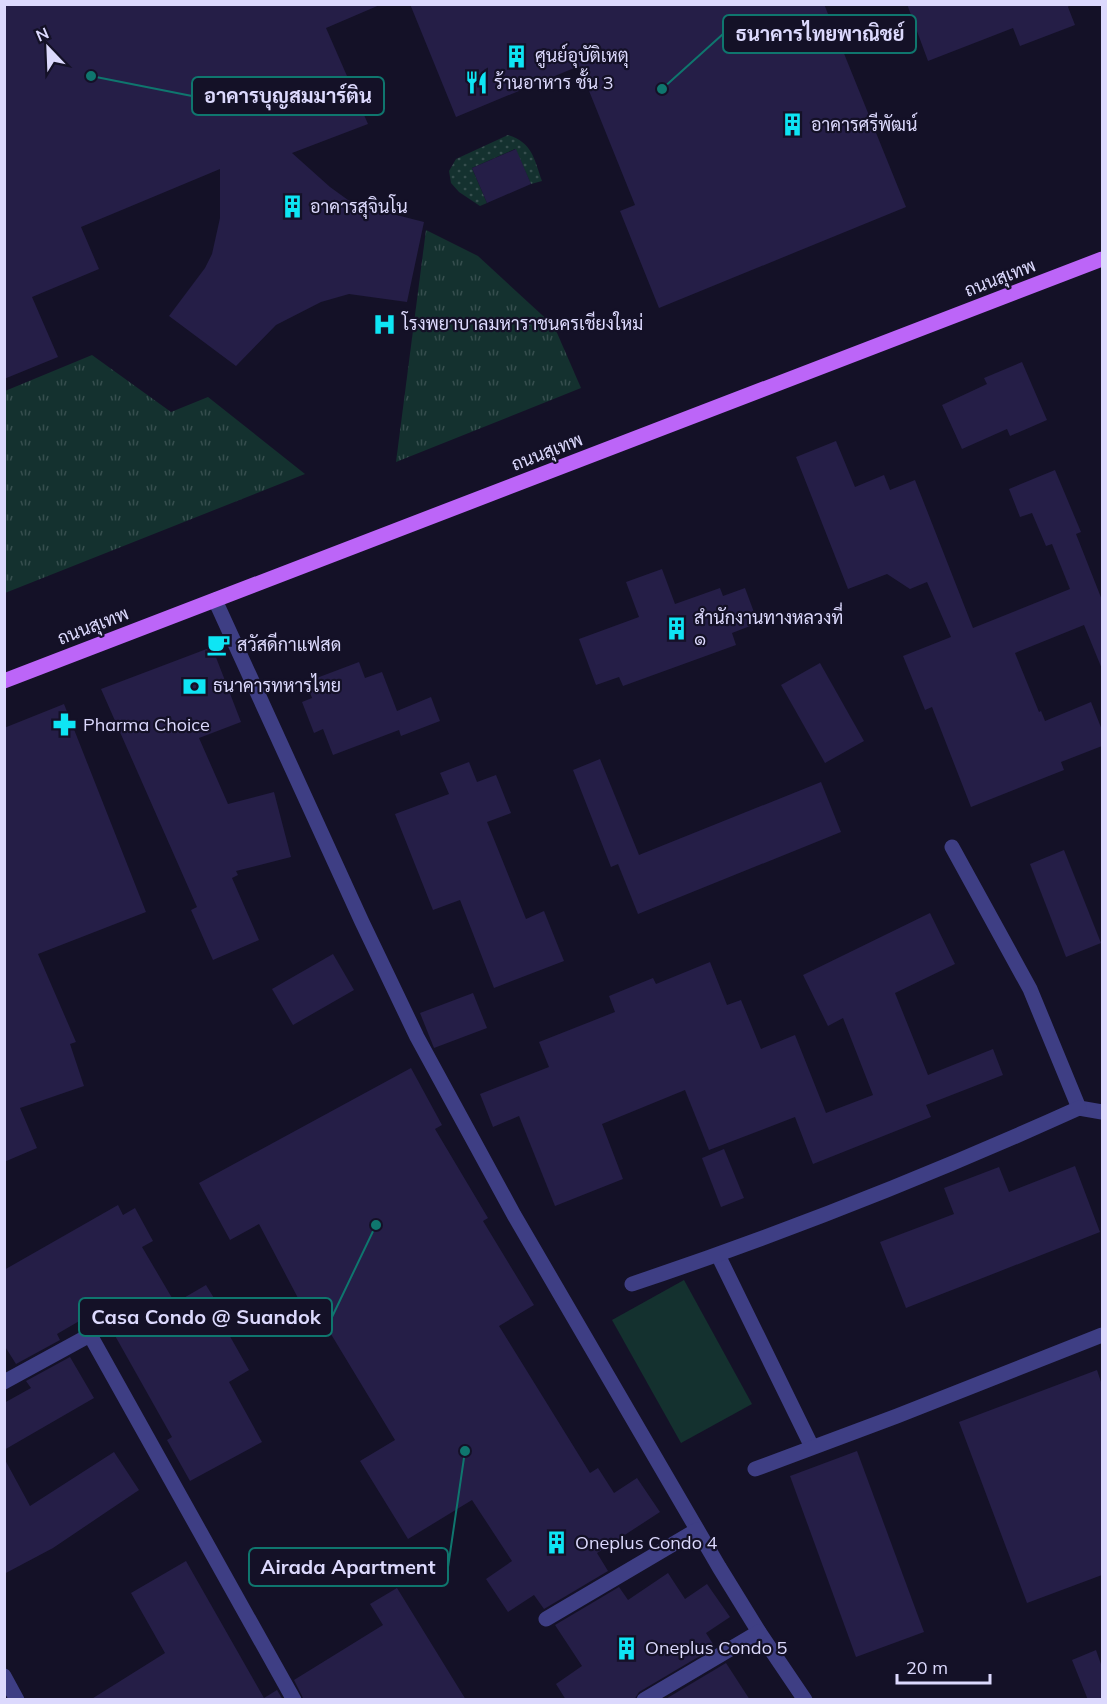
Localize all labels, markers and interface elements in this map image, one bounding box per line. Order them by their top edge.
callout: ธนาคารไทยพาณิชย์ [723,15,916,53]
north arrow [18,18,78,78]
text: ธนาคารไทยพาณิชย์ [735,20,906,46]
text: N [33,23,52,46]
building icon: ศูนย์อุบัติเหตุ [504,43,530,69]
place label: ศูนย์อุบัติเหตุ [535,43,629,69]
place label: ร้านอาหาร ชั้น 3 [494,68,614,94]
restaurant icon: ร้านอาหาร ชั้น 3 [463,70,489,96]
callout: อาคารบุญสมมาร์ติน [192,77,384,115]
text: อาคารบุญสมมาร์ติน [204,83,372,111]
building icon: อาคารศรีพัฒน์ [780,112,806,138]
place label: อาคารศรีพัฒน์ [811,112,918,136]
building icon: อาคารสุจินโน [279,194,305,220]
place label: อาคารสุจินโน [310,194,408,219]
street label: ถนนสุเทพ [961,254,1039,302]
hospital icon: โรงพยาบาลมหาราชนครเชียงใหม่ [371,311,397,337]
place label: โรงพยาบาลมหาราชนครเชียงใหม่ [401,311,643,335]
street label: ถนนสุเทพ [508,428,586,476]
street label: ถนนสุเทพ [54,602,132,650]
place label: สำนักงานทางหลวงที่ ๑ [694,602,843,650]
building icon: สำนักงานทางหลวงที่ ๑ [663,615,689,641]
cafe icon: สวัสดีกาแฟสด [206,632,232,658]
place label: สวัสดีกาแฟสด [237,632,341,656]
bank icon: ธนาคารทหารไทย [182,673,208,699]
place label: ธนาคารทหารไทย [213,673,341,697]
pharmacy icon: Pharma Choice [52,712,78,738]
place label: Pharma Choice [83,713,210,736]
callout: Casa Condo @ Suandok [79,1298,332,1336]
text: Casa Condo @ Suandok [91,1304,322,1329]
building icon: Oneplus Condo 4 [544,1530,570,1556]
place label: Oneplus Condo 4 [575,1531,718,1554]
callout: Airada Apartment [249,1548,448,1586]
text: Airada Apartment [260,1554,436,1579]
building icon: Oneplus Condo 5 [614,1635,640,1661]
place label: Oneplus Condo 5 [645,1636,788,1659]
scale bar [897,1647,990,1685]
text: 20 m [906,1656,948,1679]

